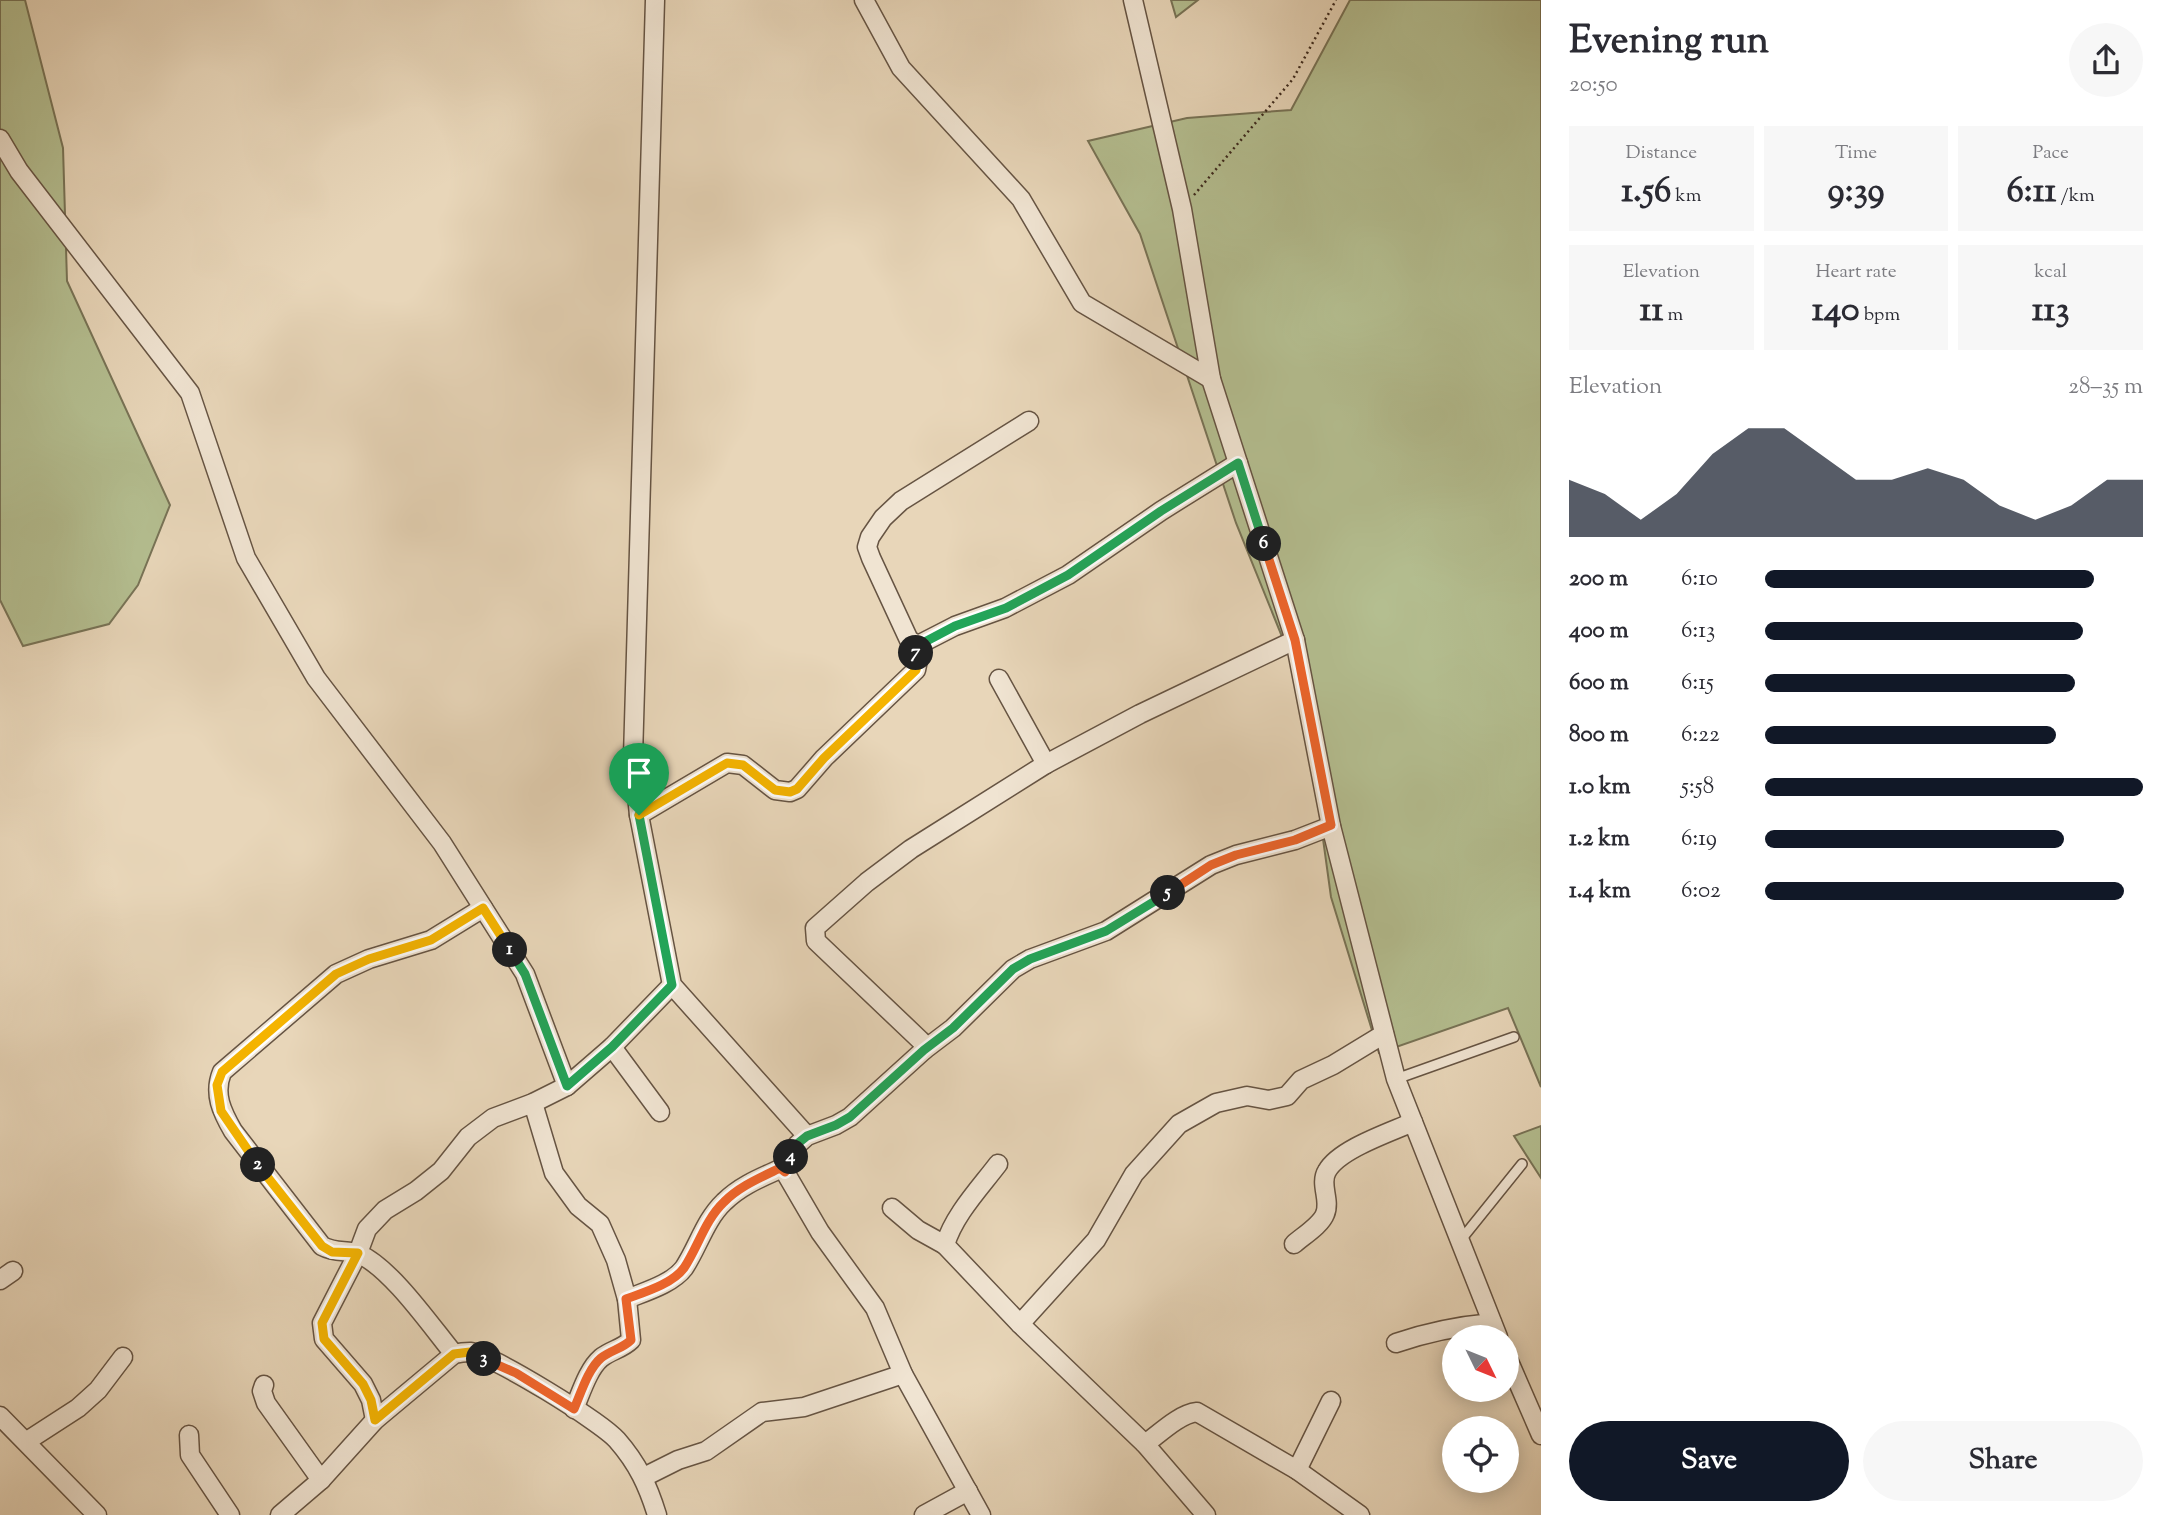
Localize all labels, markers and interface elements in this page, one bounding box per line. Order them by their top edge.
text: Evening run [1569,16,1769,70]
button: share [2069,23,2143,97]
text: 20:50 [1569,69,1618,102]
text: Distance [1626,140,1697,167]
text: Time [1835,140,1877,167]
text: Pace [2032,140,2069,167]
text: 1.56 [1621,167,1671,218]
text: 9:39 [1828,167,1884,218]
text: 6:11 [2006,167,2056,218]
text: km [1671,183,1701,210]
text: /km [2056,183,2095,210]
text: Elevation [1623,259,1700,286]
text: Heart rate [1815,259,1897,286]
text: kcal [2034,259,2067,286]
text: 11 [1640,286,1663,337]
text: 140 [1812,286,1860,337]
text: 113 [2032,286,2070,337]
text: m [1663,302,1683,329]
text: bpm [1860,302,1900,329]
text: Elevation [1569,371,1662,404]
text: 28–35 m [2068,371,2143,404]
pin: 6 [1246,526,1282,562]
text: 6 [1259,530,1268,557]
text: 200 m [1569,563,1628,596]
text: 6:10 [1681,563,1718,596]
text: 400 m [1569,615,1629,648]
text: 6:13 [1681,615,1715,648]
pin: 7 [898,636,934,670]
text: 7 [911,639,920,666]
text: 600 m [1569,667,1629,700]
text: 6:15 [1681,667,1714,700]
text: 800 m [1569,719,1629,752]
text: 6:22 [1681,719,1720,752]
pin [609,743,669,815]
icon: arrive [620,754,658,792]
text: 1.0 km [1569,771,1631,804]
text: 5:58 [1681,771,1714,804]
text: 1.2 km [1569,823,1630,856]
text: 6:19 [1681,823,1717,856]
text: 1.4 km [1569,875,1631,908]
text: 6:02 [1681,875,1721,908]
pin: 5 [1150,876,1186,910]
text: 5 [1164,879,1171,906]
pin: 1 [492,932,528,968]
text: 1 [506,936,513,963]
pin: 4 [774,1140,808,1174]
text: 4 [786,1143,795,1170]
pin: 2 [240,1148,276,1182]
text: 2 [253,1151,262,1178]
north arrow [1442,1325,1519,1402]
map controls [1442,1325,1519,1493]
pin: 3 [466,1342,502,1376]
text: 3 [480,1345,487,1372]
button: locate [1442,1416,1519,1493]
button: Save [1569,1421,1849,1501]
button: Share [1863,1421,2143,1501]

